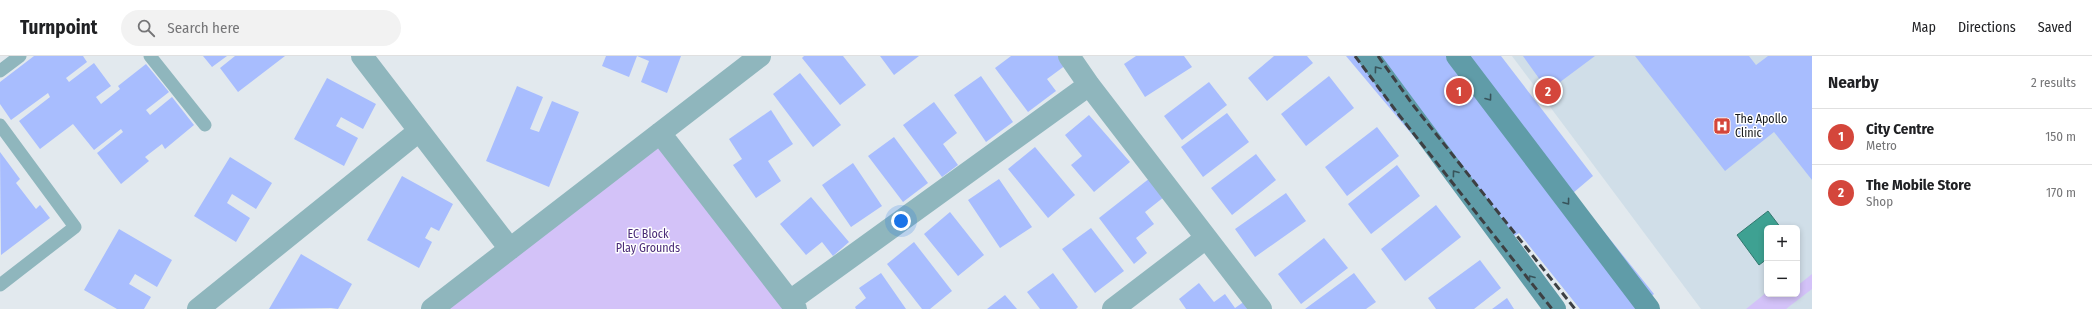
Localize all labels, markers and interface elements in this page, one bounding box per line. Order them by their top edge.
search box [121,10,401,46]
text: Turnpoint [20,16,97,39]
icon: search [135,17,157,39]
text: Search here [167,19,240,37]
text: Map [1912,19,1936,36]
text: Directions [1958,19,2016,36]
text: Saved [2038,19,2072,36]
one-way arrow [1375,66,1382,73]
text: Nearby [1828,72,1879,93]
text: 2 results [2031,75,2076,90]
pin: 1 [1446,76,1472,106]
pin: 2 [1535,76,1561,106]
one-way arrow [1484,94,1491,101]
place label: The Apollo Clinic [1735,112,1787,140]
hospital icon: The Apollo Clinic [1712,116,1732,136]
text: City Centre [1866,120,1934,138]
text: 1 [1838,129,1844,144]
text: 150 m [2045,129,2076,144]
text: Metro [1866,138,1897,153]
one-way arrow [1453,170,1460,177]
text: The Mobile Store [1866,176,1971,194]
text: 2 [1838,185,1844,200]
text: 170 m [2046,185,2076,200]
text: Shop [1866,194,1893,209]
one-way arrow [1562,198,1570,205]
your location [891,211,911,231]
map controls [1764,225,1800,297]
button: + [1764,225,1800,261]
park label: EC Block Play Grounds [616,227,680,255]
button: − [1764,261,1800,297]
one-way arrow [1528,275,1536,282]

